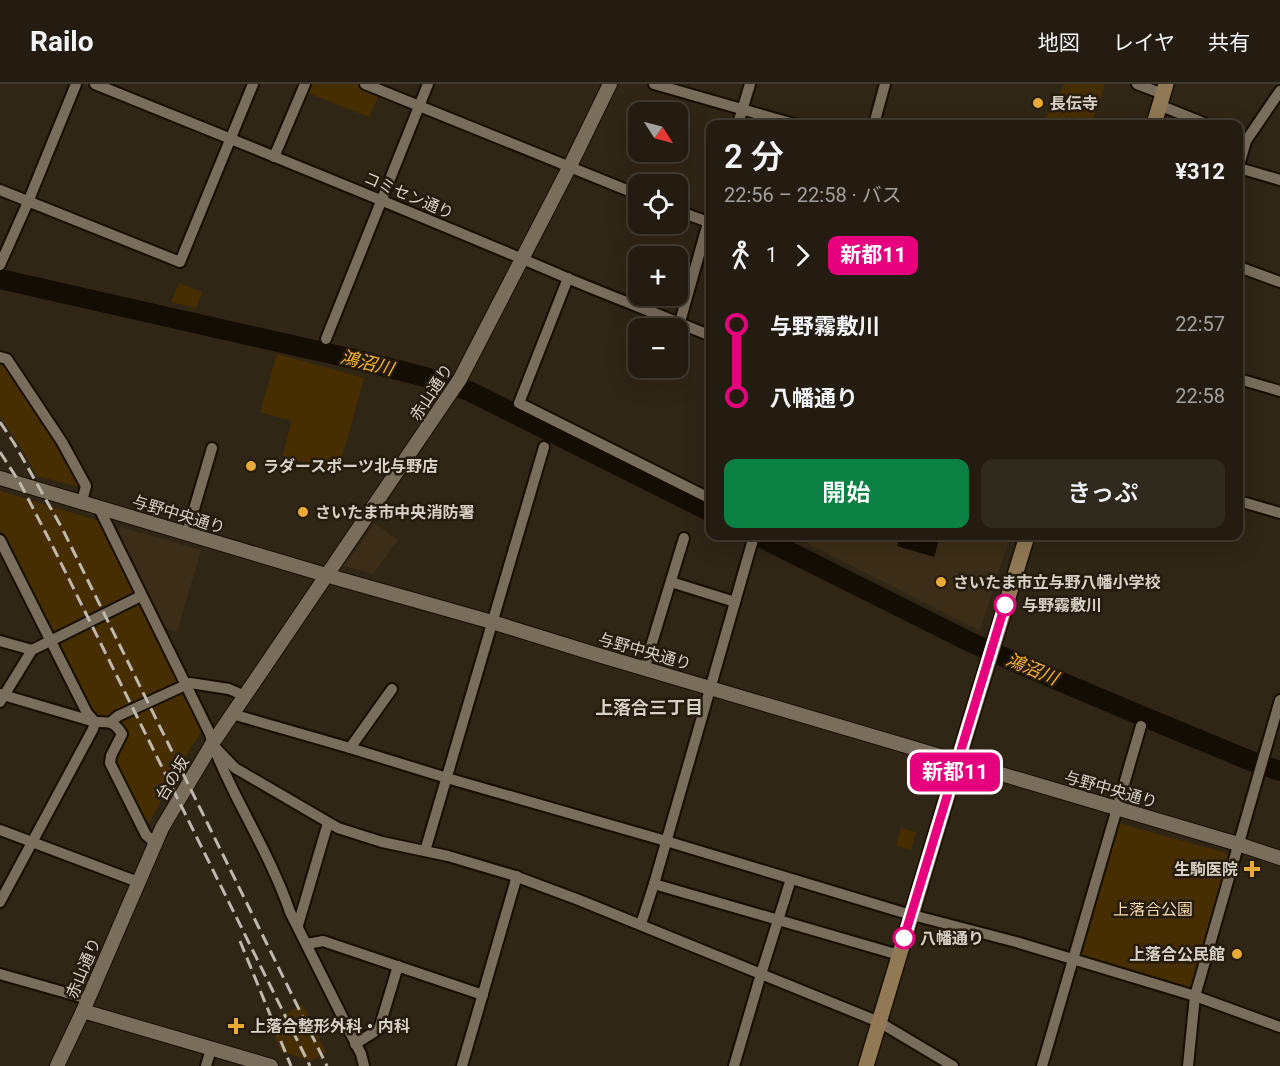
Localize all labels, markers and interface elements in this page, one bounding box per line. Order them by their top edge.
text: Railo [30,25,94,58]
text: 地図 [1038,31,1080,55]
text: レイヤ [1113,31,1175,55]
text: 共有 [1208,31,1250,55]
place label: 長伝寺 [1050,94,1098,113]
marker: 長伝寺 [1031,96,1045,110]
north arrow [628,102,688,162]
map controls [628,102,688,378]
text: 2 分 [724,137,784,176]
text: ¥312 [1175,159,1225,184]
street label: コミセン通り [361,168,457,223]
button: locate [628,174,688,234]
text: 22:56 – 22:58 · バス [724,183,902,207]
icon: walk [724,239,757,272]
icon: forward [786,239,819,272]
text: 1 [766,243,777,267]
text: 新都11 [840,243,906,267]
button: + [628,246,688,306]
text: 22:57 [1175,312,1225,336]
text: 与野霧敷川 [770,314,880,339]
button: − [628,318,688,378]
water label: 鴻沼川 [338,346,398,380]
street label: 赤山通り [406,360,457,424]
text: 22:58 [1175,384,1225,408]
text: 八幡通り [770,386,858,411]
place label: ラダースポーツ北与野店 [263,457,438,476]
marker: ラダースポーツ北与野店 [244,459,258,473]
button: 開始 [724,459,969,528]
button: きっぷ [981,459,1225,528]
street label: 与野中央通り [130,491,228,538]
place label: さいたま市中央消防署 [315,503,475,522]
marker: さいたま市中央消防署 [296,505,310,519]
place label: さいたま市立与野八幡小学校 [953,573,1161,592]
marker: さいたま市立与野八幡小学校 [934,575,948,589]
marker: 与野霧敷川 [994,594,1016,616]
place label: 与野霧敷川 [1022,596,1102,615]
street label: 与野中央通り [596,629,694,674]
water label: 鴻沼川 [1003,648,1063,690]
district label: 上落合三丁目 [595,697,703,718]
line badge: 新都11 [913,752,997,792]
street label: 台の坂 [152,753,193,804]
text: 新都11 [922,760,988,784]
street label: 与野中央通り [1062,767,1160,812]
place label: 生駒医院 [1174,860,1238,879]
marker: 生駒医院 [1243,860,1261,878]
park label: 上落合公園 [1113,900,1193,919]
marker: 八幡通り [893,927,915,949]
place label: 八幡通り [920,929,984,948]
street label: 赤山通り [62,935,105,1001]
place label: 上落合公民館 [1129,945,1225,964]
marker: 上落合公民館 [1230,947,1244,961]
marker: 上落合整形外科・内科 [227,1017,245,1035]
place label: 上落合整形外科・内科 [250,1017,410,1036]

